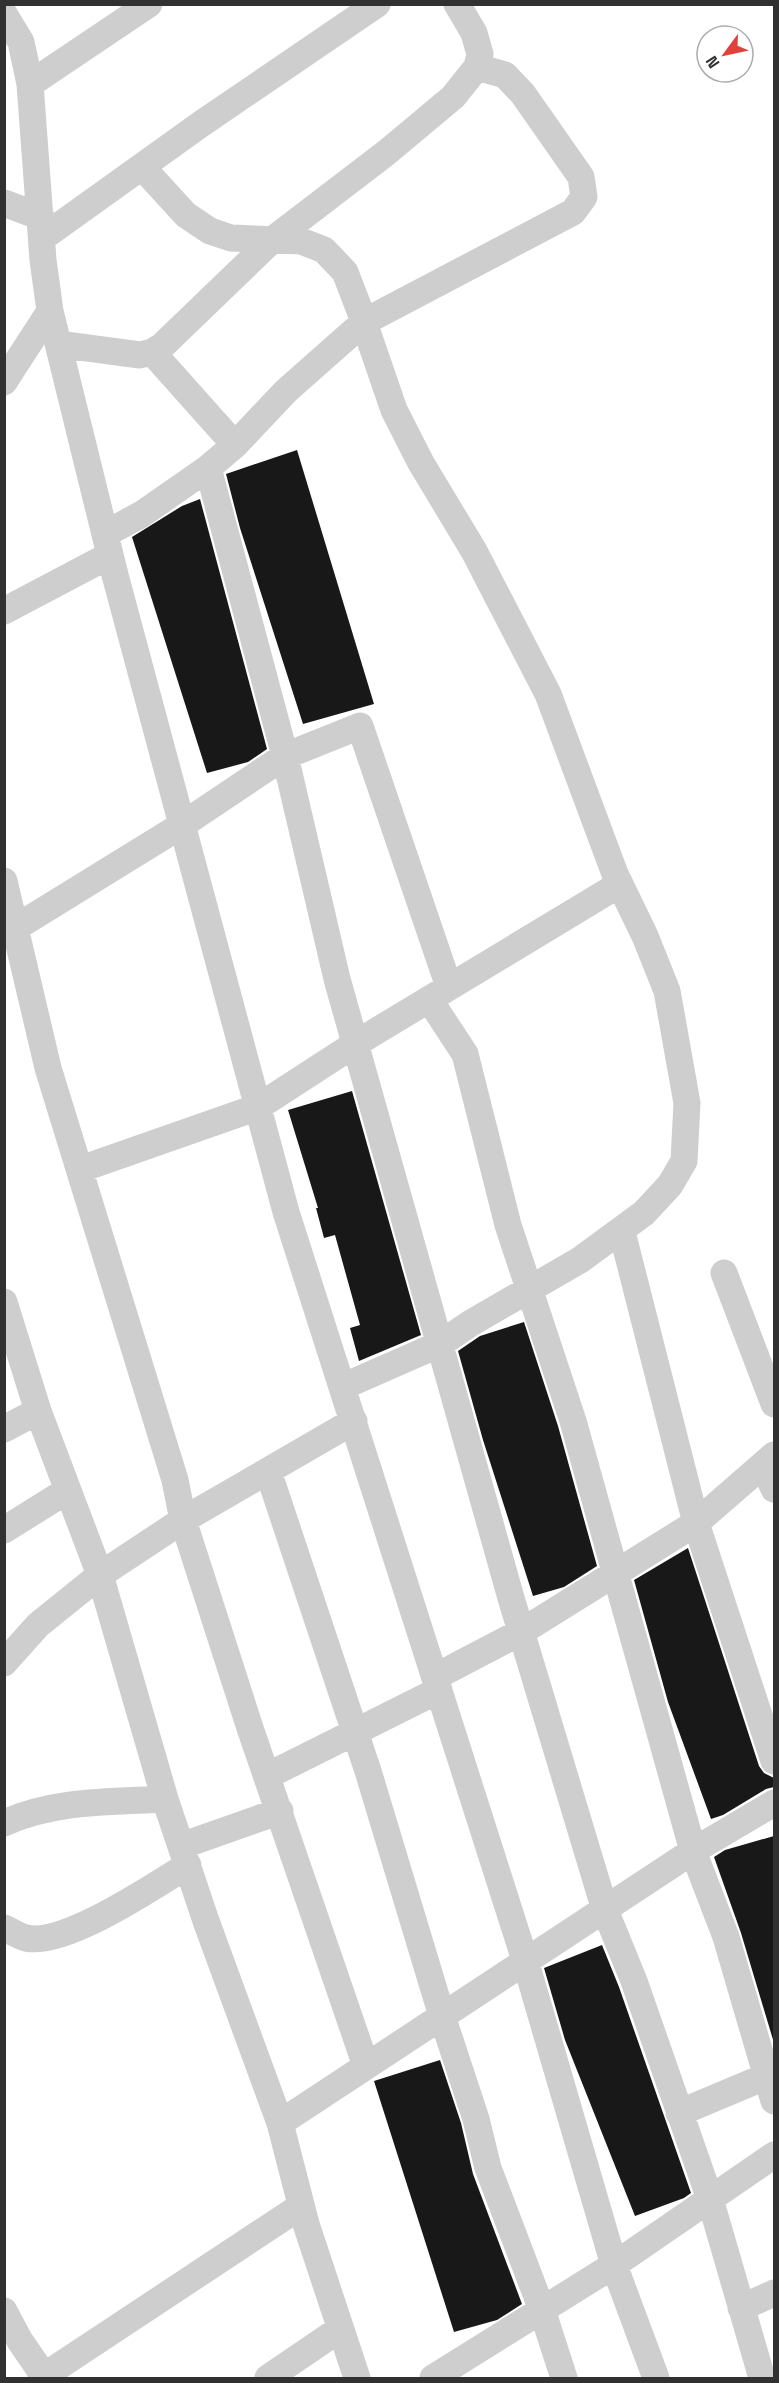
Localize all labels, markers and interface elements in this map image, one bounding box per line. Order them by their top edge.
north arrow [695,24,755,84]
text: N [701,52,725,72]

